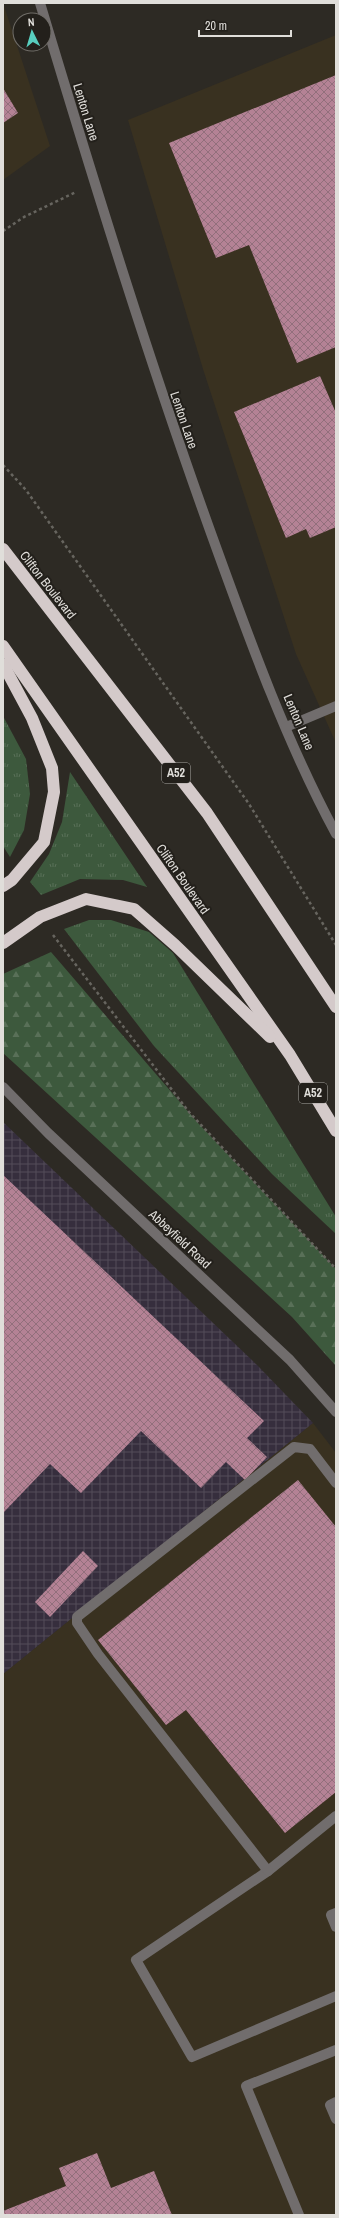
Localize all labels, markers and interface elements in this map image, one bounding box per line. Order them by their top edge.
north arrow [12,12,52,52]
scale bar [199,12,291,38]
text: N [27,15,35,29]
text: 20 m [205,18,227,34]
street label: Lenton Lane [69,81,103,143]
street label: Lenton Lane [166,389,202,451]
street label: Clifton Boulevard [16,548,80,623]
street label: Lenton Lane [280,691,318,753]
road number: A52 [162,763,190,783]
street label: Clifton Boulevard [153,841,213,917]
road number: A52 [299,1083,327,1103]
street label: Abbeyfield Road [145,1205,215,1272]

